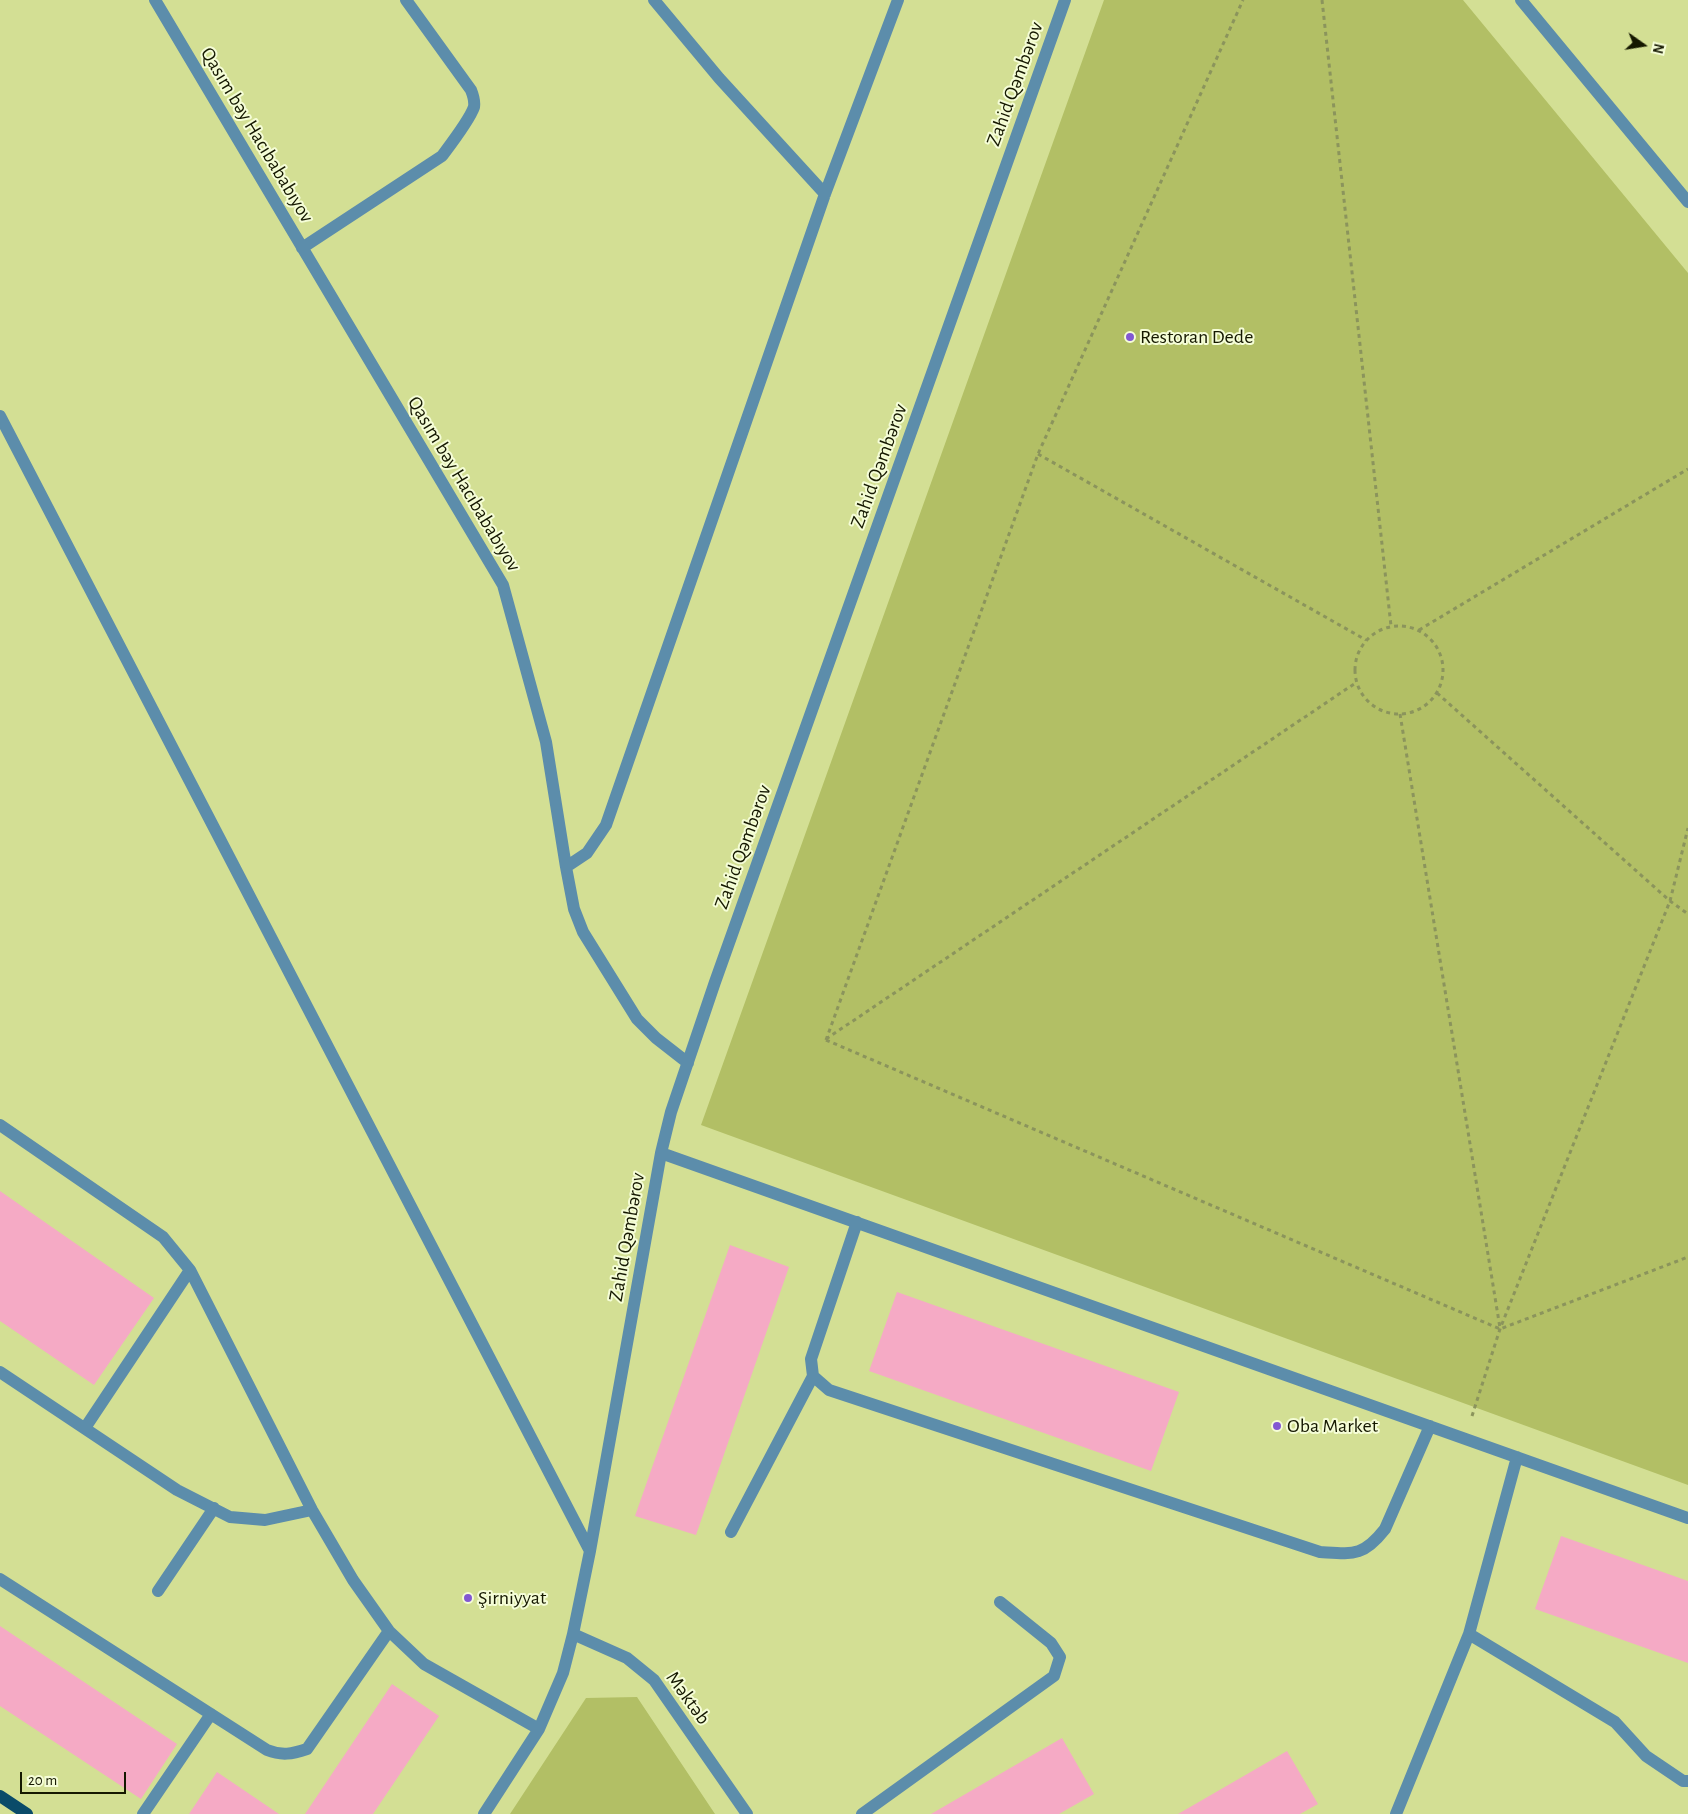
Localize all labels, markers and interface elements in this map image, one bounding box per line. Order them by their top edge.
street label: Zahid Qəmbərov [981,19,1049,149]
north arrow [1618,20,1668,70]
text: N [1650,42,1666,55]
street label: Qasım bəy Hacıbababıyov [195,43,319,227]
place label: Restoran Dede [1140,325,1253,349]
marker: Restoran Dede [1124,331,1136,343]
street label: Qasım bəy Hacıbababıyov [402,392,526,576]
street label: Zahid Qəmbərov [845,401,913,531]
street label: Zahid Qəmbərov [709,782,777,912]
street label: Zahid Qəmbərov [604,1171,650,1303]
place label: Oba Market [1287,1414,1378,1438]
marker: Oba Market [1271,1420,1283,1432]
place label: Şirniyyat [478,1586,546,1610]
marker: Şirniyyat [462,1592,474,1604]
street label: Məktəb [661,1667,715,1729]
scale bar [22,1762,129,1794]
text: 20 m [28,1773,57,1788]

